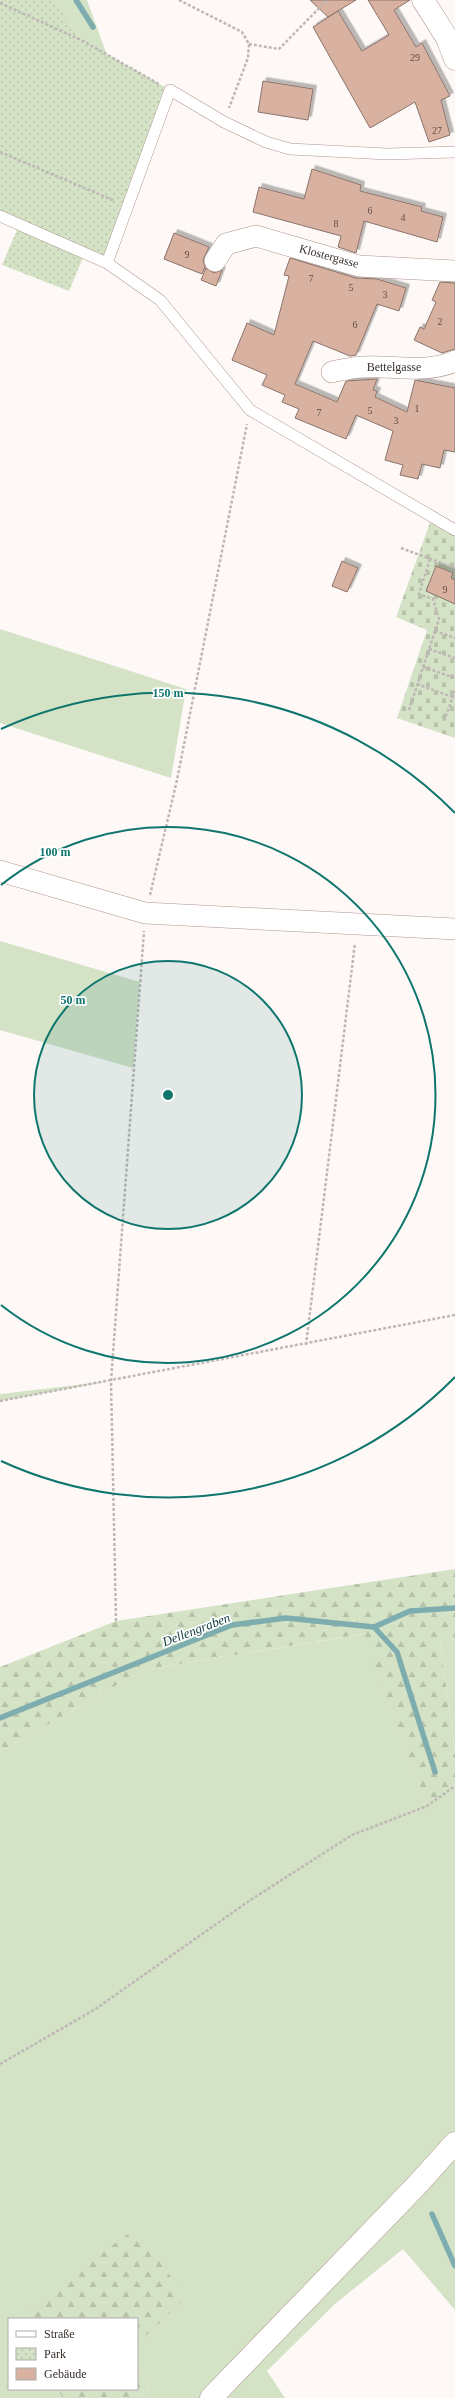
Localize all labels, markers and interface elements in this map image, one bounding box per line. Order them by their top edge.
house number: 29 [410,52,420,63]
house number: 27 [432,125,442,136]
house number: 6 [368,205,373,216]
house number: 4 [401,212,406,223]
house number: 8 [334,218,339,229]
street label: Klostergasse [298,241,360,271]
house number: 9 [185,249,190,260]
house number: 7 [309,273,314,284]
house number: 5 [349,282,354,293]
house number: 3 [383,289,388,300]
house number: 2 [438,316,443,327]
house number: 6 [353,319,358,330]
street label: Bettelgasse [367,360,421,374]
house number: 1 [415,403,420,414]
house number: 5 [368,405,373,416]
house number: 7 [317,407,322,418]
house number: 3 [394,415,399,426]
house number: 9 [443,584,448,595]
text: 150 m [153,686,184,700]
text: 100 m [40,845,71,859]
text: 50 m [61,993,86,1007]
centre of rings [161,1088,175,1102]
water label: Dellengraben [159,1610,232,1650]
legend [8,2318,138,2390]
text: Straße [44,2327,75,2341]
text: Park [44,2347,66,2361]
text: Gebäude [44,2367,87,2381]

